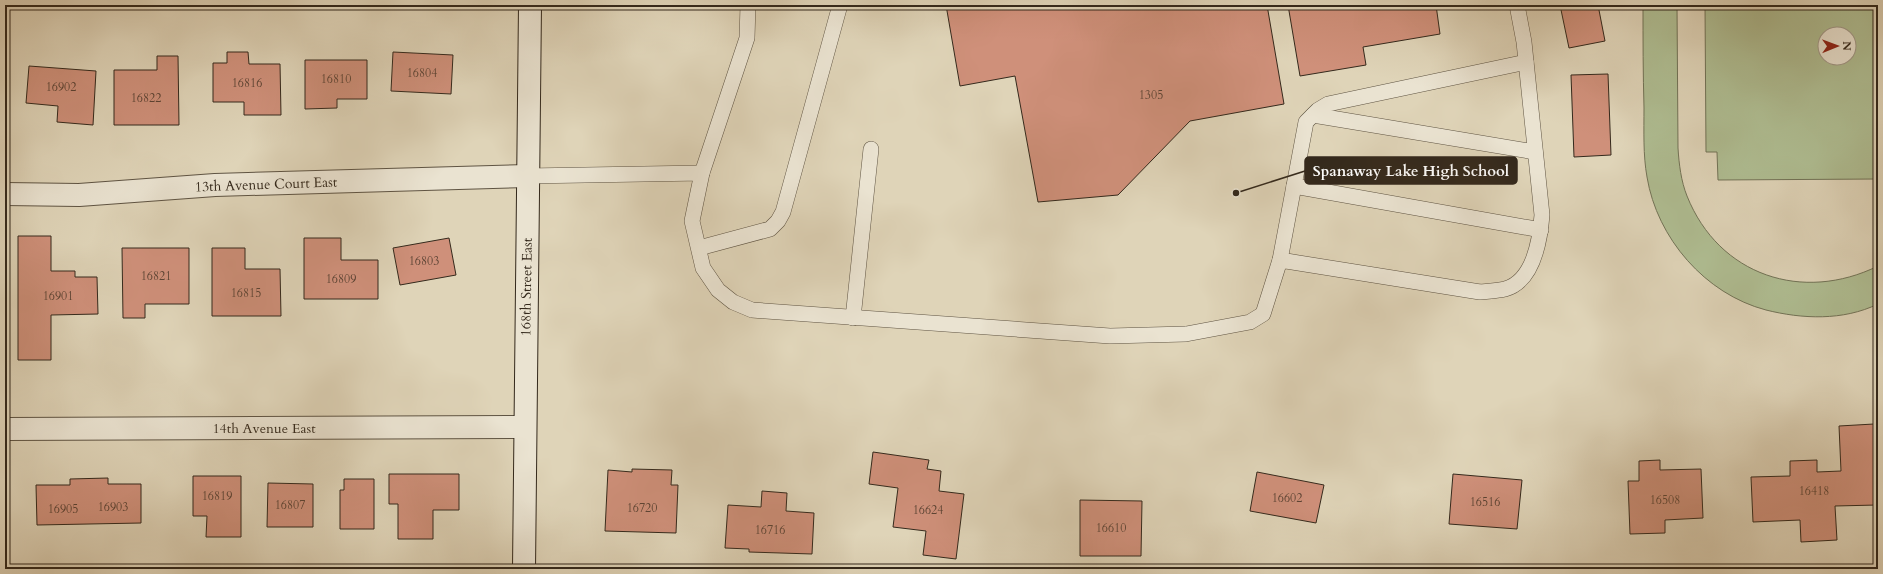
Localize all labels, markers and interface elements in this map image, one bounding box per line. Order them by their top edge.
north arrow [1817,26,1857,66]
text: N [1839,41,1854,51]
house number: 16804 [407,65,437,81]
house number: 16810 [321,71,351,87]
house number: 16816 [232,75,262,91]
house number: 16902 [46,79,76,95]
house number: 1305 [1139,87,1163,103]
house number: 16822 [131,90,161,106]
callout: Spanaway Lake High School [1305,157,1517,184]
text: Spanaway Lake High School [1313,161,1510,181]
street label: 13th Avenue Court East [195,173,338,196]
street label: 168th Street East [516,237,537,336]
house number: 16803 [409,253,439,269]
house number: 16821 [141,268,171,284]
house number: 16809 [326,271,356,287]
house number: 16815 [231,285,261,301]
house number: 16901 [43,288,73,304]
street label: 14th Avenue East [212,419,316,438]
house number: 16418 [1799,483,1829,499]
house number: 16819 [202,488,232,504]
house number: 16602 [1272,490,1302,506]
house number: 16508 [1650,492,1680,508]
house number: 16516 [1470,494,1500,510]
house number: 16807 [275,497,305,513]
house number: 16903 [98,499,128,515]
house number: 16720 [627,500,657,516]
house number: 16905 [48,501,78,517]
house number: 16624 [913,502,943,518]
house number: 16610 [1096,520,1126,536]
house number: 16716 [755,522,785,538]

